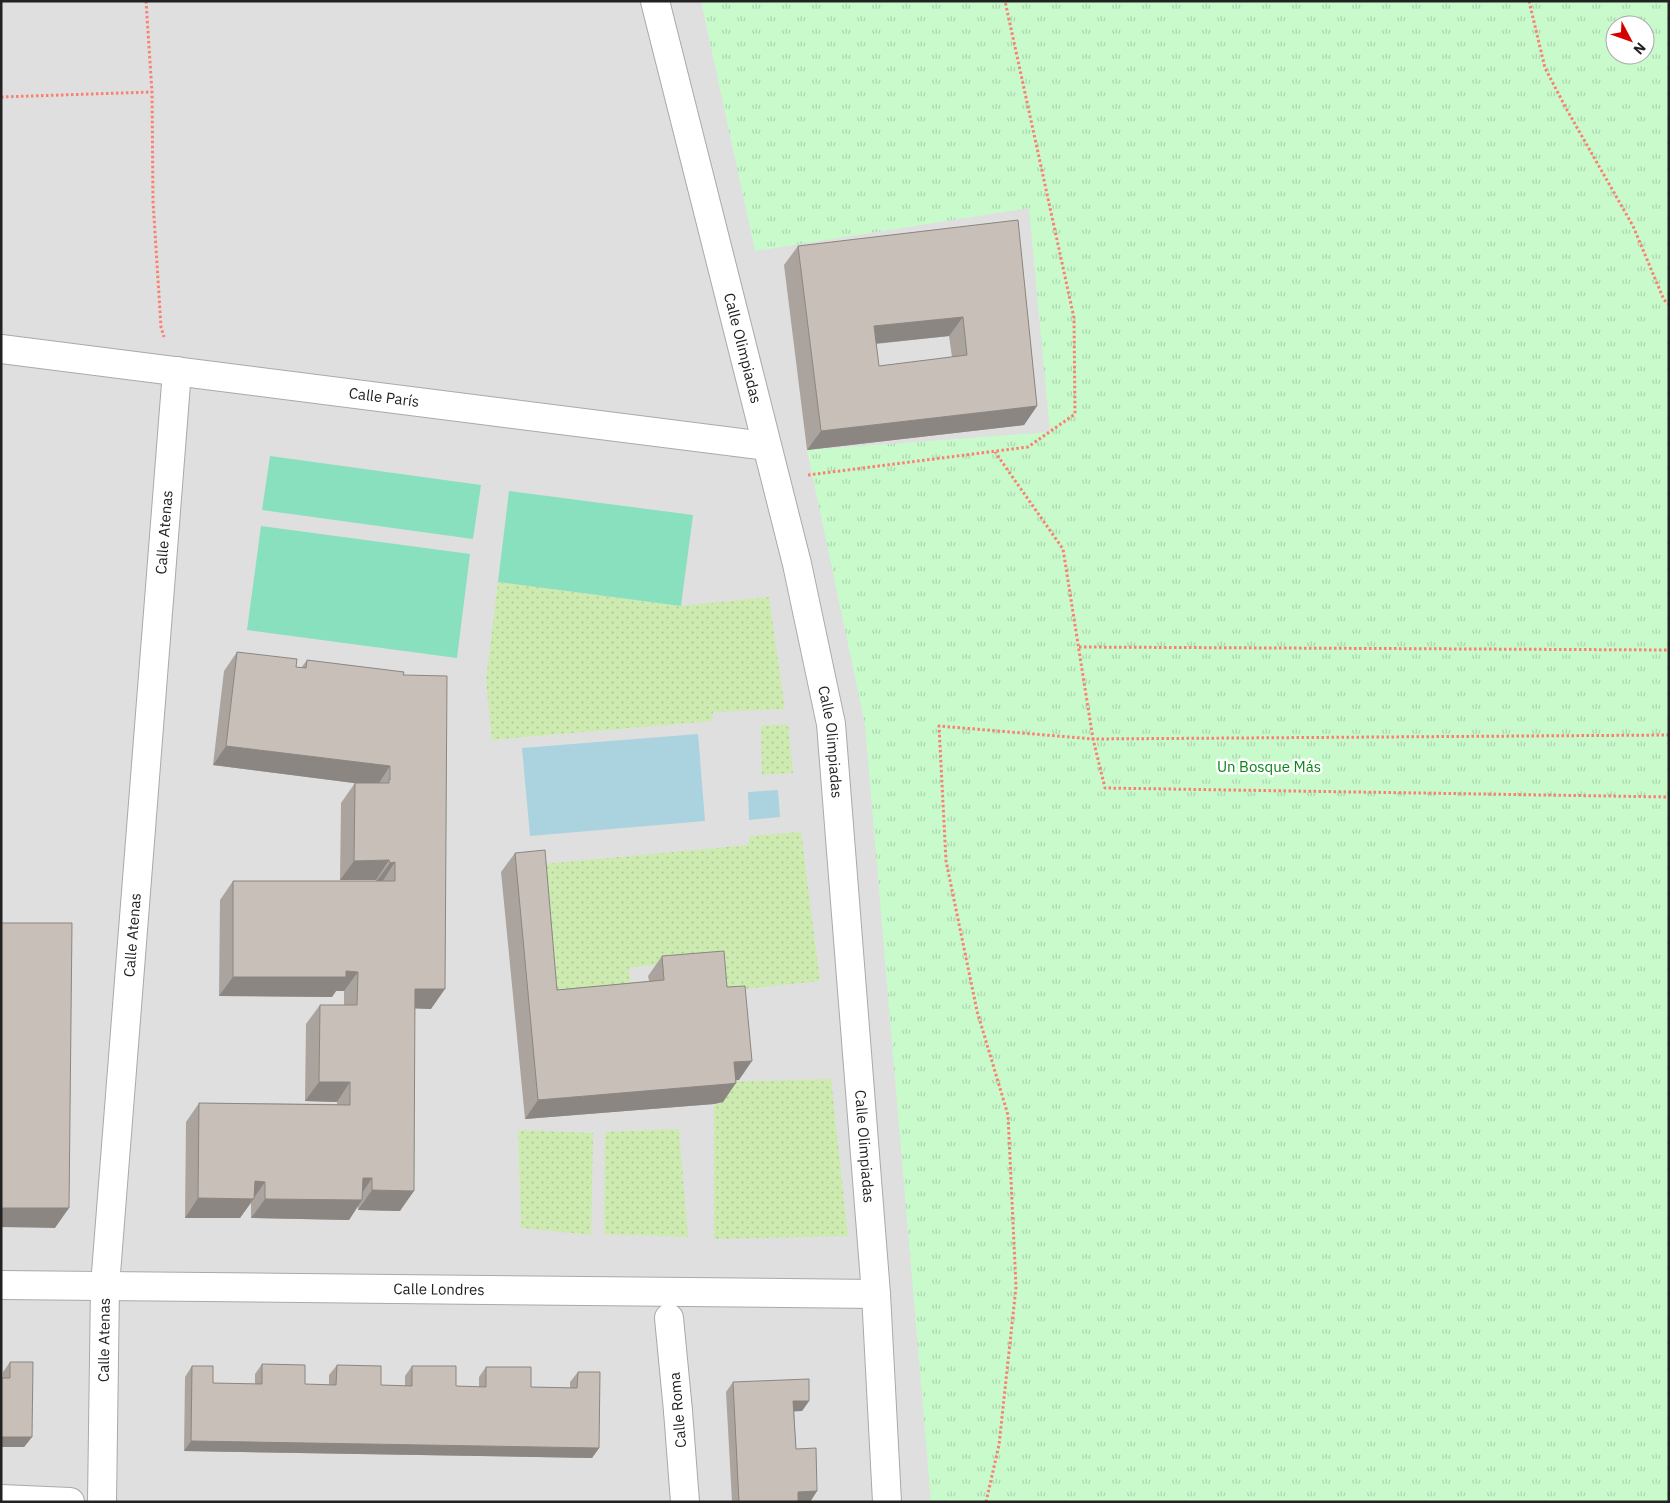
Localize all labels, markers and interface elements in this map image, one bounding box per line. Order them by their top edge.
north arrow [1605,15,1655,65]
text: N [1630,39,1650,58]
street label: Calle Olimpiadas [720,291,766,405]
street label: Calle París [348,383,420,411]
street label: Calle Atenas [151,490,177,575]
street label: Calle Olimpiadas [814,684,847,799]
park label: Un Bosque Más [1217,757,1321,776]
street label: Calle Atenas [119,892,145,978]
street label: Calle Olimpiadas [851,1089,879,1204]
street label: Calle Londres [393,1279,485,1299]
street label: Calle Atenas [94,1298,114,1382]
street label: Calle Roma [665,1371,690,1449]

